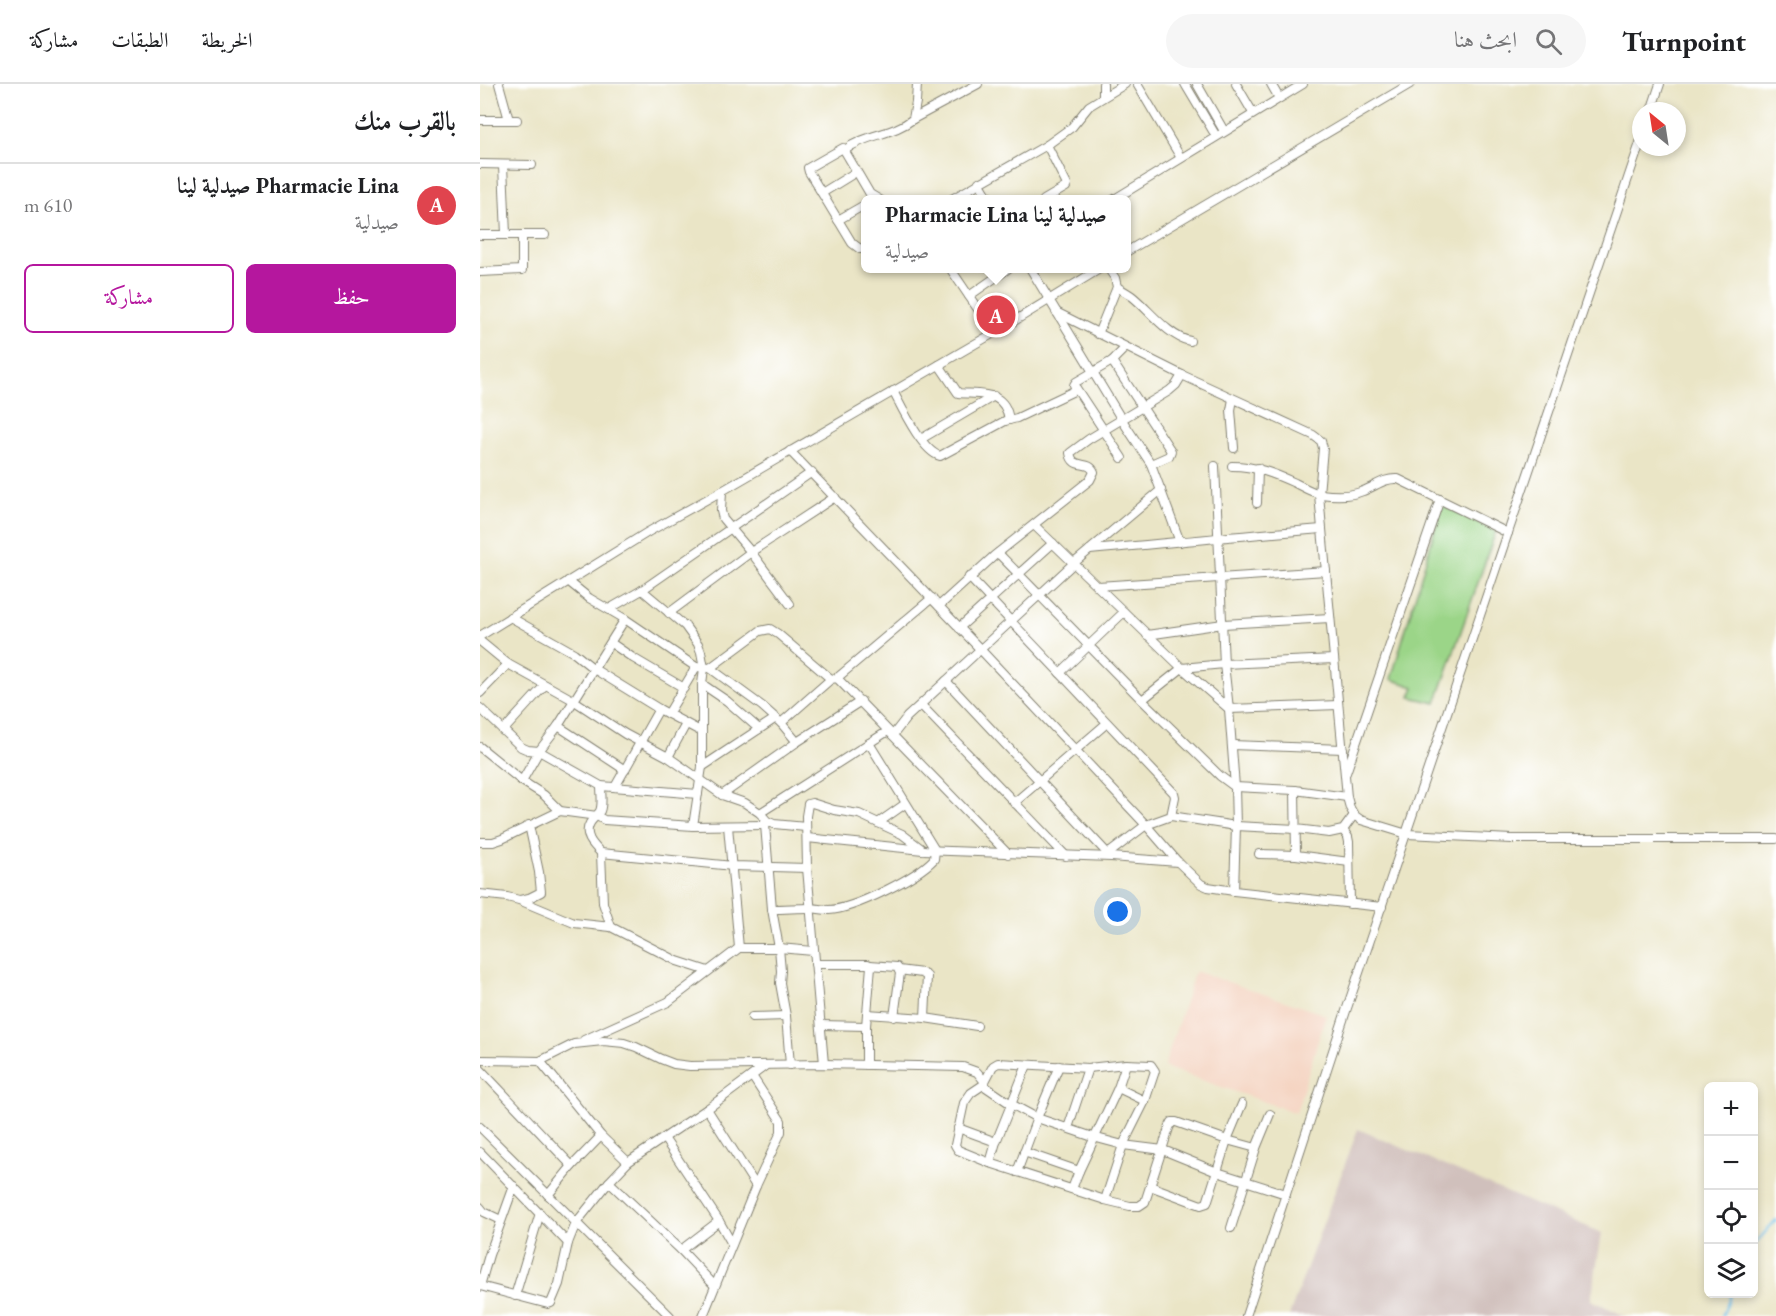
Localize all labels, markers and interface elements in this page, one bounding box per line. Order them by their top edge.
search box [1166,14,1586,68]
text: Turnpoint [1622,23,1746,59]
text: ابحث هنا [1454,25,1517,54]
icon: search [1532,25,1565,58]
text: مشاركة [30,26,78,53]
text: الطبقات [111,26,168,53]
text: الخريطة [201,26,253,53]
north arrow [1632,102,1686,156]
text: بالقرب منك [354,104,456,138]
text: Pharmacie Lina صيدلية لينا [177,171,399,200]
text: 610 m [24,192,72,218]
text: A [429,192,444,218]
popup [861,195,1131,273]
text: Pharmacie Lina صيدلية لينا [885,200,1107,229]
text: صيدلية [355,209,399,235]
text: صيدلية [885,238,929,264]
button: مشاركة [24,264,234,333]
button: حفظ [246,264,456,333]
pin: A [976,292,1016,338]
your location [1103,897,1132,926]
map controls [1704,1082,1758,1298]
button: + [1704,1082,1758,1136]
button: − [1704,1136,1758,1190]
button: locate [1704,1190,1758,1244]
button: layers [1704,1244,1758,1298]

